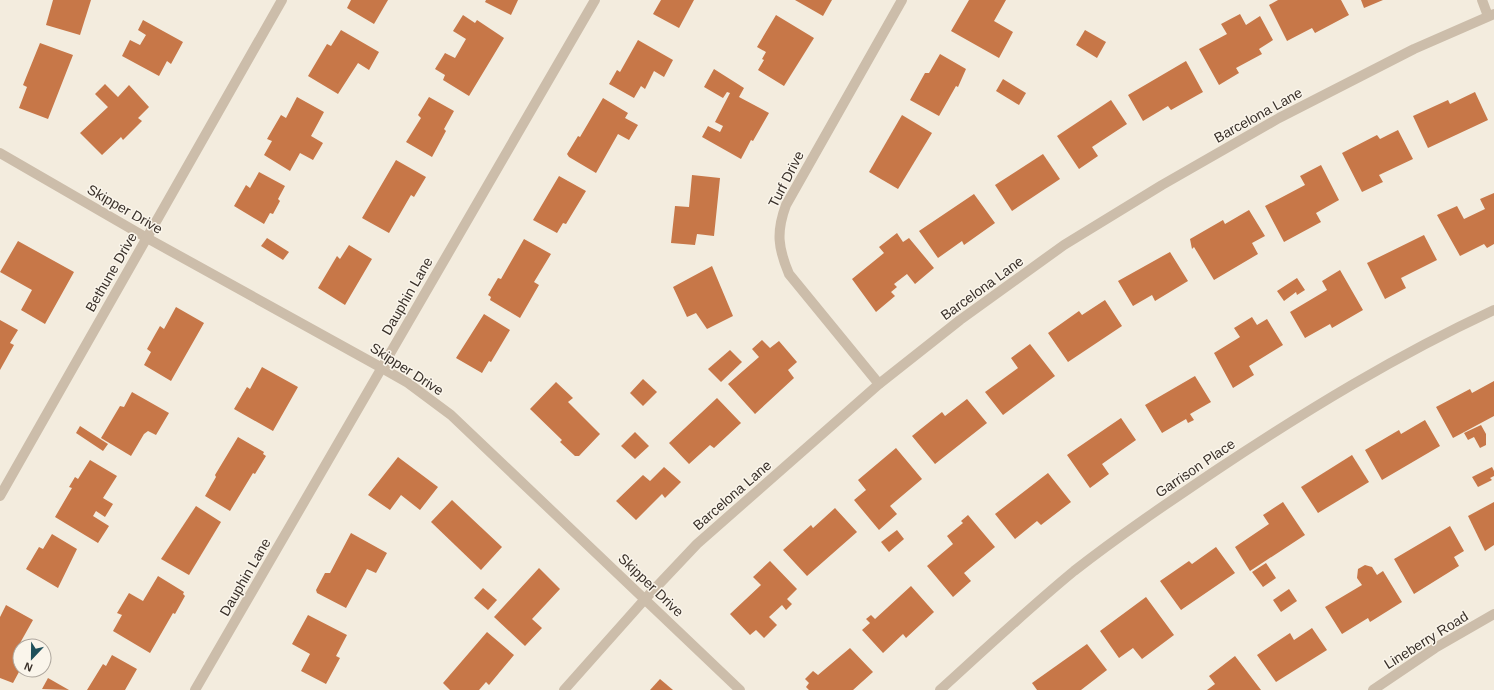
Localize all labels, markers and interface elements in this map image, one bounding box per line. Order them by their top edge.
street label: Barcelona Lane [1211,84,1305,146]
street label: Turf Drive [765,148,807,210]
street label: Skipper Drive [85,181,166,237]
street label: Bethune Drive [82,229,140,314]
street label: Barcelona Lane [938,253,1027,323]
street label: Dauphin Lane [378,254,436,338]
street label: Skipper Drive [367,339,447,399]
street label: Garrison Place [1152,435,1238,501]
street label: Barcelona Lane [690,457,774,533]
street label: Dauphin Lane [216,535,274,619]
street label: Skipper Drive [615,550,687,620]
street label: Lineberry Road [1381,608,1471,672]
north arrow [12,638,52,678]
text: N [22,660,34,674]

